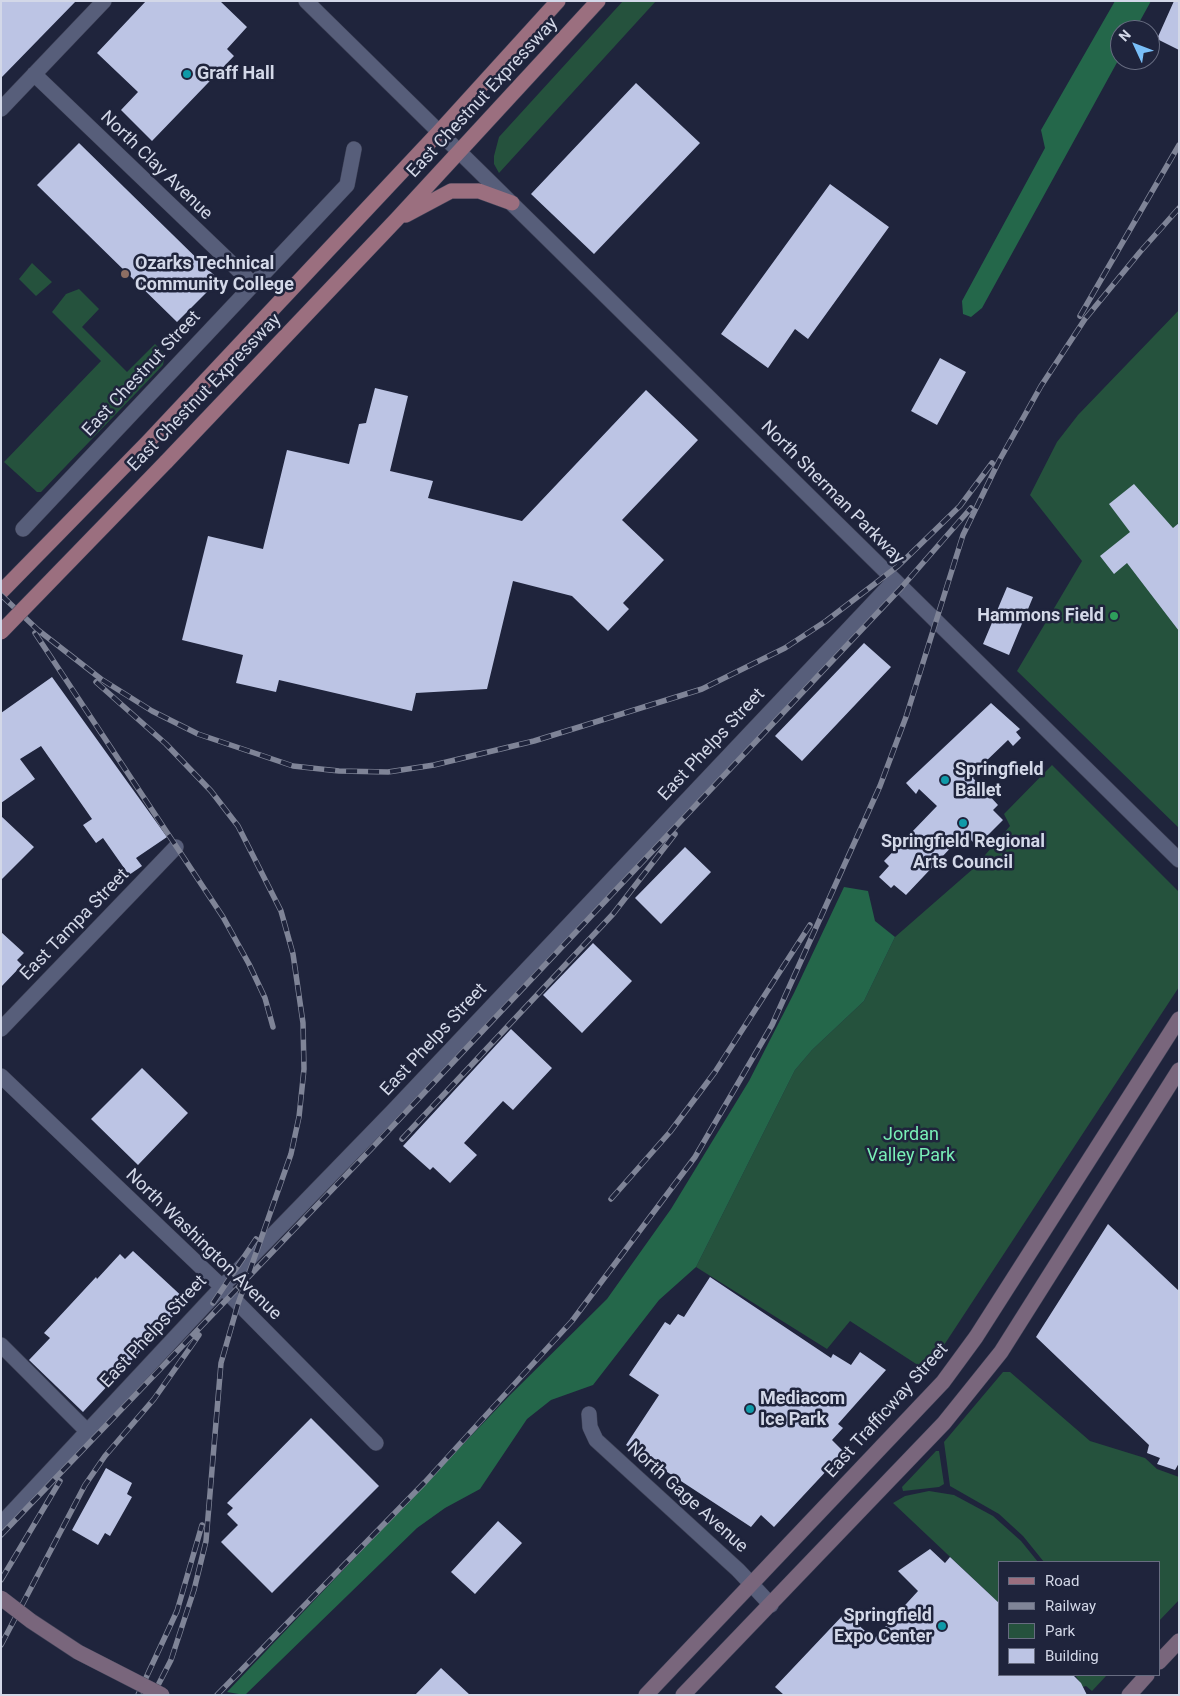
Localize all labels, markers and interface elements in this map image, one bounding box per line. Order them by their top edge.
street label: East Chestnut Expressway [403,13,563,183]
north arrow [1110,20,1160,70]
text: N [1116,26,1134,45]
place label: Graff Hall [197,63,274,85]
marker: Graff Hall [181,68,193,80]
street label: North Clay Avenue [95,107,217,225]
place label: Ozarks Technical Community College [135,253,294,296]
marker: Ozarks Technical Community College [119,268,131,280]
street label: East Chestnut Street [78,307,206,441]
street label: East Chestnut Expressway [124,310,286,476]
street label: North Sherman Parkway [756,417,908,569]
place label: Hammons Field [977,605,1104,627]
marker: Hammons Field [1108,610,1120,622]
street label: East Phelps Street [654,684,770,806]
place label: Springfield Ballet [955,759,1044,802]
marker: Springfield Ballet [939,774,951,786]
marker: Springfield Regional Arts Council [957,817,969,829]
place label: Springfield Regional Arts Council [881,831,1045,874]
street label: East Tampa Street [16,865,134,985]
street label: East Phelps Street [376,979,492,1101]
park label: Jordan Valley Park [867,1124,955,1166]
street label: North Washington Avenue [121,1165,285,1325]
street label: East Phelps Street [96,1271,212,1393]
street label: East Trafficway Street [821,1339,953,1483]
place label: Mediacom Ice Park [760,1388,845,1430]
marker: Mediacom Ice Park [744,1403,756,1415]
street label: North Gage Avenue [622,1438,752,1558]
legend [998,1561,1160,1676]
text: Road [1045,1572,1079,1590]
text: Railway [1045,1597,1096,1615]
place label: Springfield Expo Center [834,1605,932,1648]
marker: Springfield Expo Center [936,1620,948,1632]
text: Park [1045,1622,1075,1640]
text: Building [1045,1647,1099,1665]

